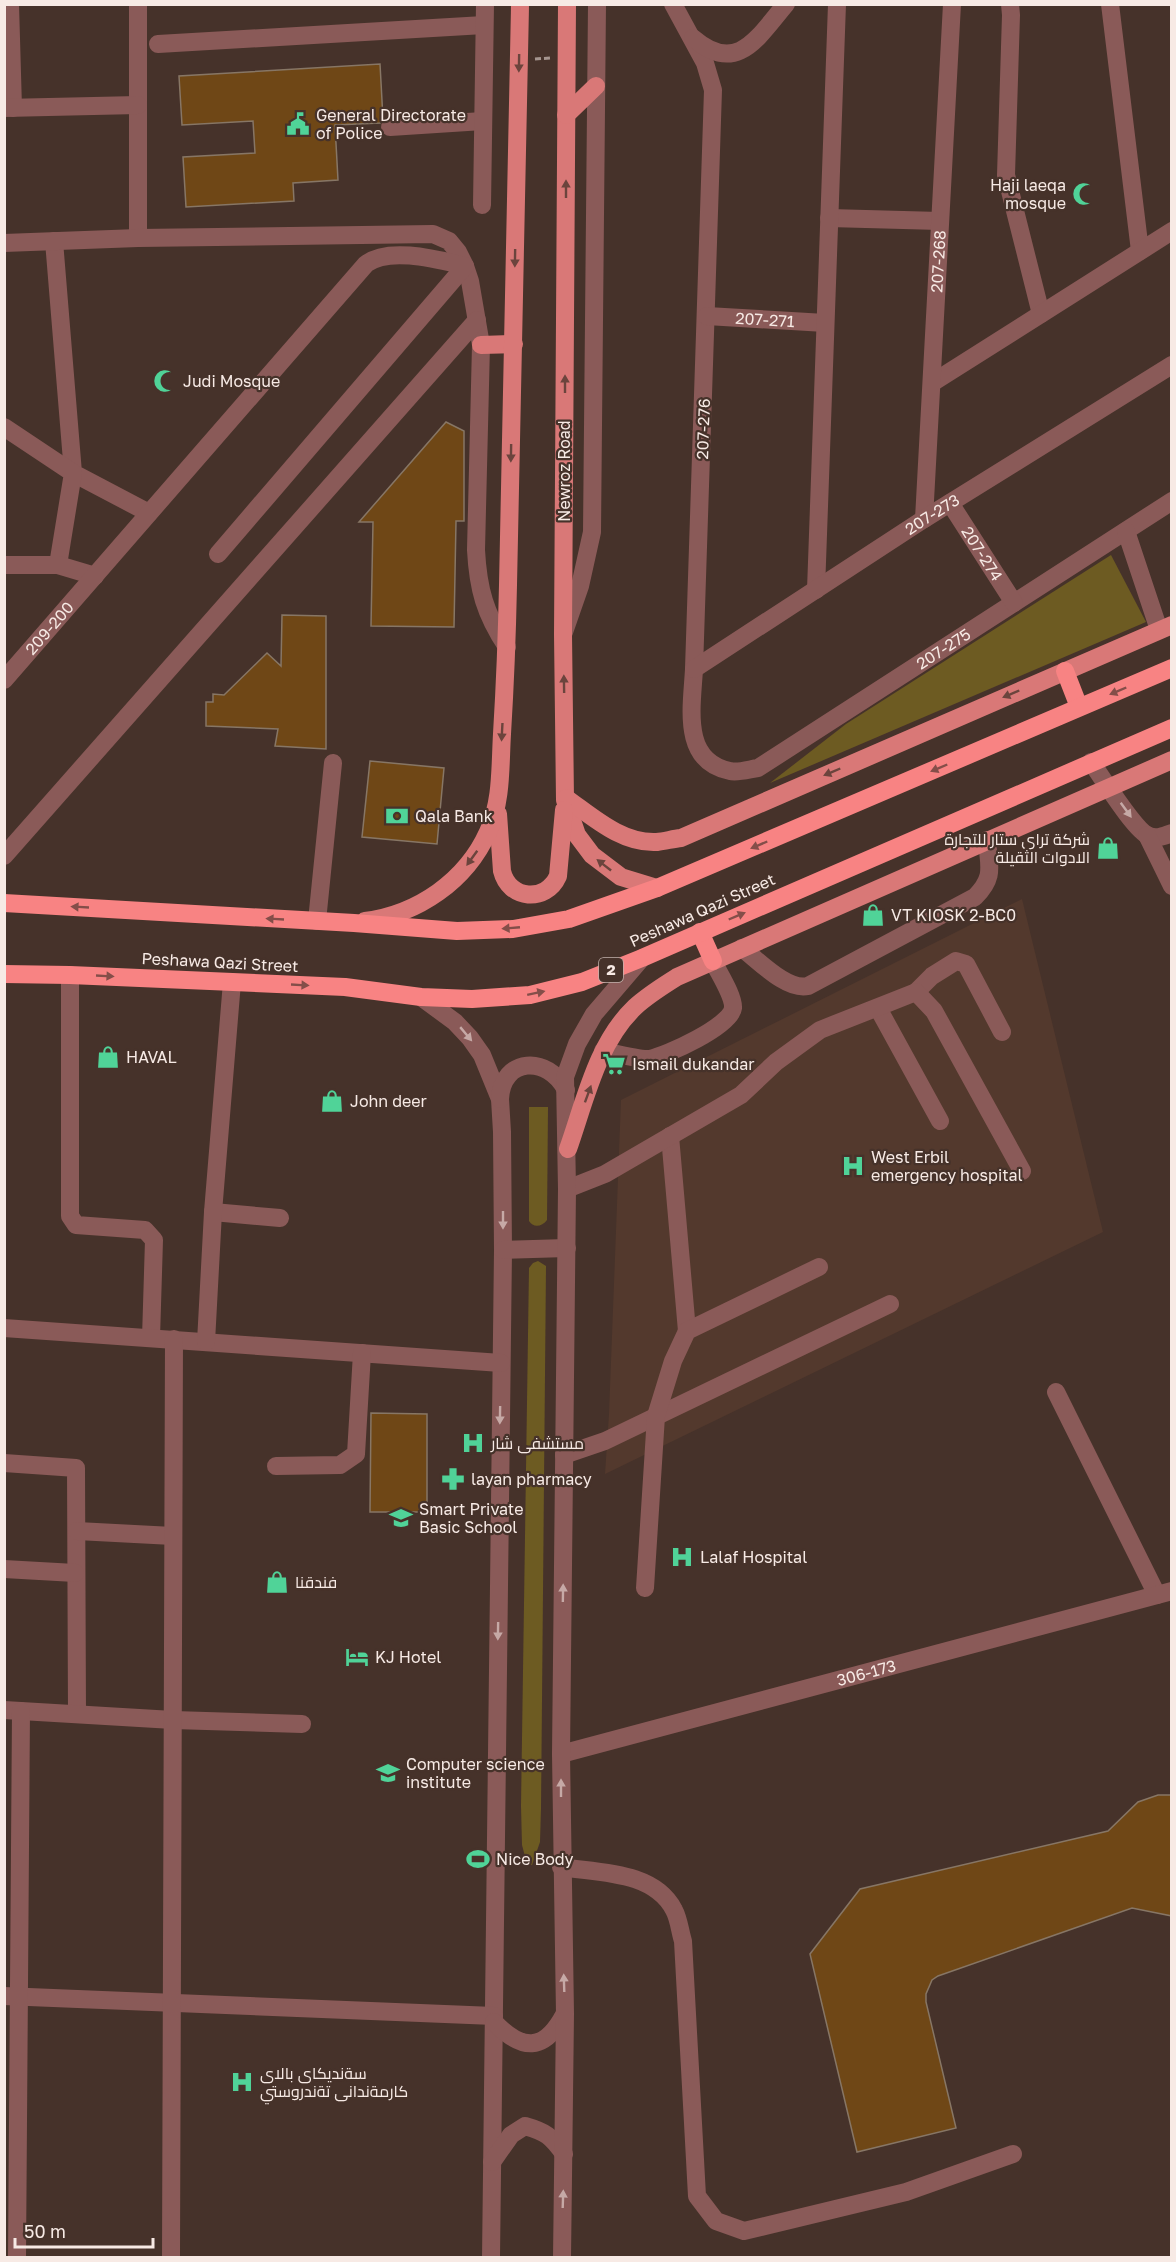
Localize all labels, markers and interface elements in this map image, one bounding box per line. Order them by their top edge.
one-way arrow [514,53,523,72]
place label: General Directorate of Police [316,105,466,143]
public building icon: General Directorate of Police [285,111,311,137]
place label: Haji laeqa mosque [990,175,1066,213]
one-way arrow [561,179,571,198]
mosque icon: Haji laeqa mosque [1071,181,1097,207]
street label: 207-268 [926,230,950,293]
one-way arrow [510,248,520,267]
street label: 207-271 [735,308,795,331]
mosque icon: Judi Mosque [152,368,178,394]
place label: Judi Mosque [183,371,280,391]
one-way arrow [560,374,569,393]
street label: 207-276 [692,398,714,460]
street label: Newroz Road [554,420,574,522]
one-way arrow [507,443,516,462]
street label: 207-273 [901,489,963,539]
street label: 207-274 [957,522,1007,585]
street label: 209-200 [21,597,78,659]
street label: 207-275 [912,624,974,673]
one-way arrow [559,674,569,693]
one-way arrow [1109,686,1126,695]
one-way arrow [1002,690,1020,699]
one-way arrow [497,722,506,741]
one-way arrow [930,763,947,772]
one-way arrow [823,767,841,777]
one-way arrow [1120,801,1132,817]
bank icon: Qala Bank [384,803,410,829]
place label: Qala Bank [415,806,493,826]
place label: شركة ترای ستار للتجارة الادوات الثقيلة [944,829,1090,867]
shop icon: شركة ترای ستار للتجارة الادوات الثقيلة [1095,835,1121,861]
one-way arrow [751,840,768,849]
one-way arrow [466,849,478,865]
one-way arrow [596,859,612,872]
street label: Peshawa Qazi Street [626,869,778,951]
one-way arrow [71,902,90,912]
shop icon: VT KIOSK 2-BC0 [860,902,886,928]
place label: VT KIOSK 2-BC0 [891,905,1016,925]
one-way arrow [728,911,746,921]
one-way arrow [265,914,284,923]
one-way arrow [502,923,521,933]
street label: Peshawa Qazi Street [141,948,299,976]
road number: 2 [599,958,623,982]
one-way arrow [95,972,114,981]
one-way arrow [290,981,309,990]
one-way arrow [526,988,545,997]
one-way arrow [459,1026,472,1042]
shop icon: HAVAL [95,1044,121,1070]
place label: HAVAL [126,1047,177,1067]
supermarket icon: Ismail dukandar [601,1051,627,1077]
place label: Ismail dukandar [632,1054,755,1074]
one-way arrow [583,1085,593,1103]
shop icon: John deer [319,1088,345,1114]
place label: John deer [350,1091,427,1111]
place label: West Erbil emergency hospital [871,1147,1023,1185]
hospital icon: West Erbil emergency hospital [840,1153,866,1179]
one-way arrow [498,1210,508,1229]
one-way arrow [495,1405,505,1424]
hospital icon: مستشفى شار [460,1430,486,1456]
place label: مستشفى شار [490,1433,584,1454]
pharmacy icon: layan pharmacy [440,1466,466,1492]
place label: layan pharmacy [471,1469,592,1489]
place label: Smart Private Basic School [419,1499,523,1537]
school or university icon: Smart Private Basic School [388,1505,414,1531]
hospital icon: Lalaf Hospital [669,1544,695,1570]
place label: Lalaf Hospital [700,1547,807,1567]
shop icon: فندقنا [264,1569,290,1595]
place label: فندقنا [295,1572,337,1592]
one-way arrow [558,1584,568,1603]
one-way arrow [493,1621,503,1640]
hotel icon: KJ Hotel [344,1644,370,1670]
place label: KJ Hotel [375,1647,441,1667]
street label: 306-173 [834,1655,898,1690]
place label: Computer science institute [406,1754,545,1792]
school or university icon: Computer science institute [375,1760,401,1786]
one-way arrow [556,1779,566,1798]
sports icon: Nice Body [465,1846,491,1872]
place label: Nice Body [496,1849,574,1869]
one-way arrow [560,1974,569,1993]
place label: سةنديكاى بالاى كارمةندانى تةندروستي [260,2063,408,2105]
hospital icon: سةنديكاى بالاى كارمةندانى تةندروستي [229,2069,255,2095]
one-way arrow [558,2190,568,2209]
scale bar [15,2211,153,2249]
text: 50 m [24,2220,66,2242]

